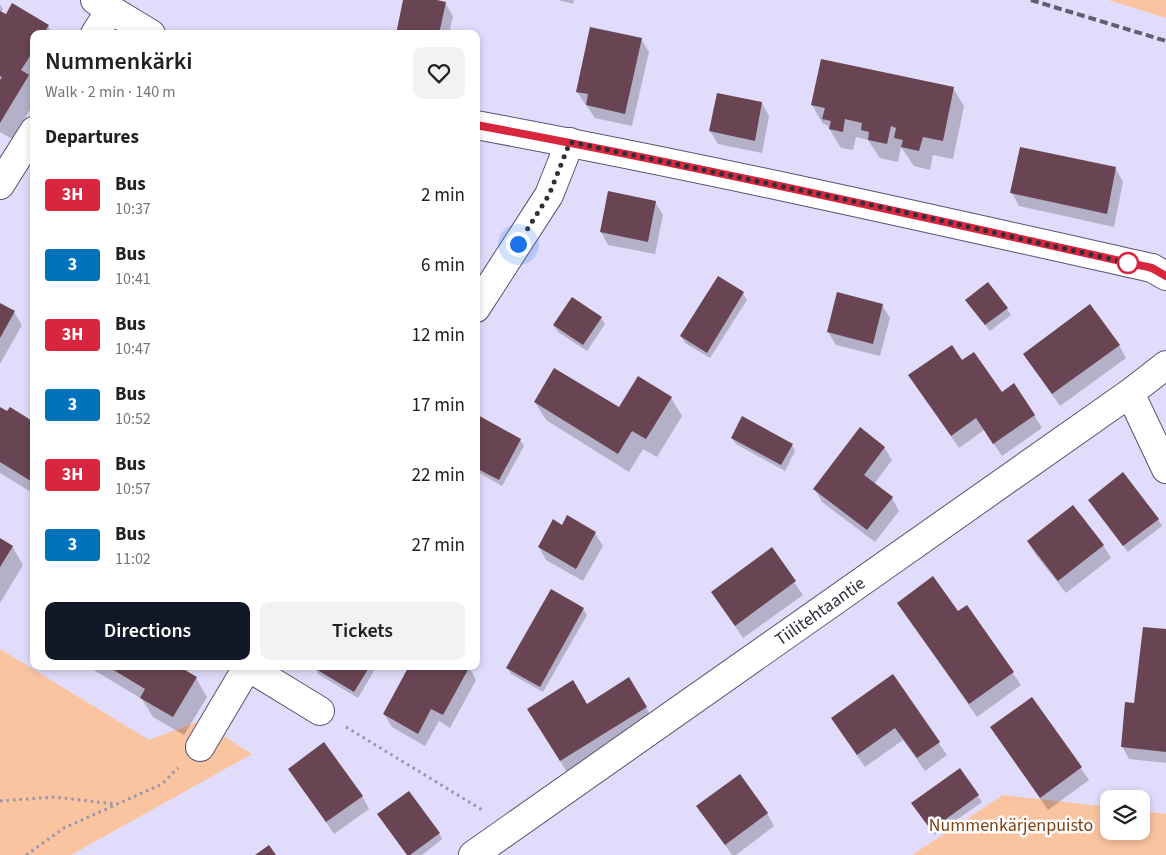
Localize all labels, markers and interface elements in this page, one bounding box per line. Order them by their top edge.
text: Nummenkärki [45,44,193,79]
button: heart [413,47,465,99]
text: Walk · 2 min · 140 m [45,81,176,103]
text: Departures [45,124,139,151]
text: Bus [115,171,146,198]
text: 3H [62,182,83,207]
text: 2 min [421,182,465,209]
text: 10:37 [115,198,151,220]
your location [506,232,531,257]
text: Bus [115,241,146,268]
text: 3 [68,252,77,277]
text: 6 min [421,252,465,279]
unlabelled marker [1117,252,1139,274]
text: 10:41 [115,268,151,290]
text: Bus [115,311,146,338]
text: 3H [62,322,83,347]
text: 12 min [411,322,465,349]
text: 10:47 [115,338,151,360]
text: Bus [115,381,146,408]
text: 3 [68,392,77,417]
text: 17 min [411,392,465,419]
text: 10:52 [115,408,151,430]
text: Bus [115,451,146,478]
text: 3H [62,462,83,487]
text: 22 min [411,462,465,489]
text: 10:57 [115,478,151,500]
text: Bus [115,521,146,548]
text: 3 [68,532,77,557]
text: 27 min [411,532,465,559]
text: 11:02 [115,548,151,570]
street label: Tiilitehtaantie [770,571,870,652]
button: Directions [45,602,250,660]
button: Tickets [260,602,465,660]
map controls [1100,790,1150,840]
button: layers [1100,790,1150,840]
park label: Nummenkärjenpuisto [929,813,1093,838]

